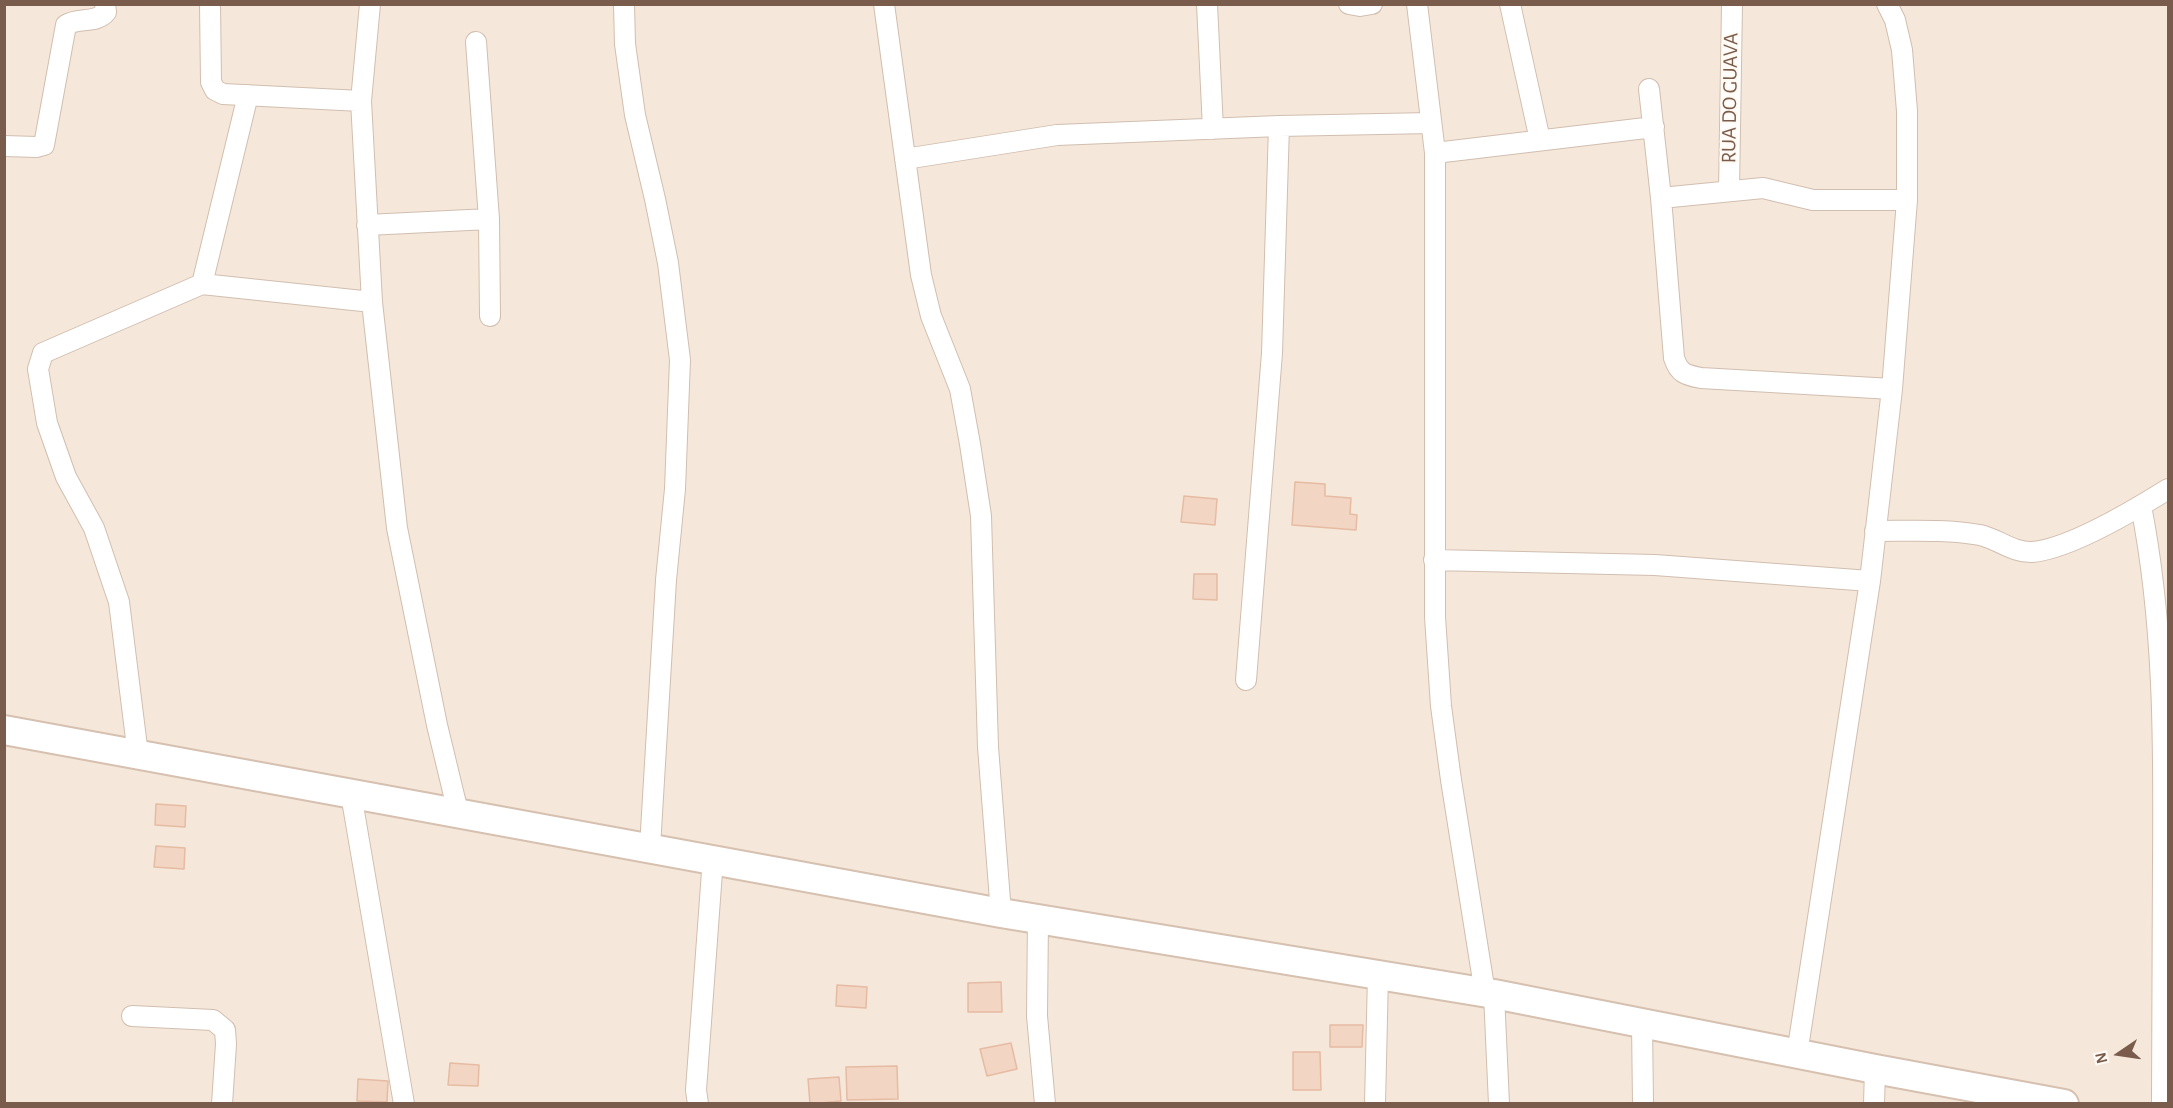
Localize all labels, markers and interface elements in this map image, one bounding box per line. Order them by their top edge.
street label: RUA DO GUAVA [1716,33,1744,163]
north arrow [2089,1024,2149,1084]
text: N [2092,1051,2111,1065]

